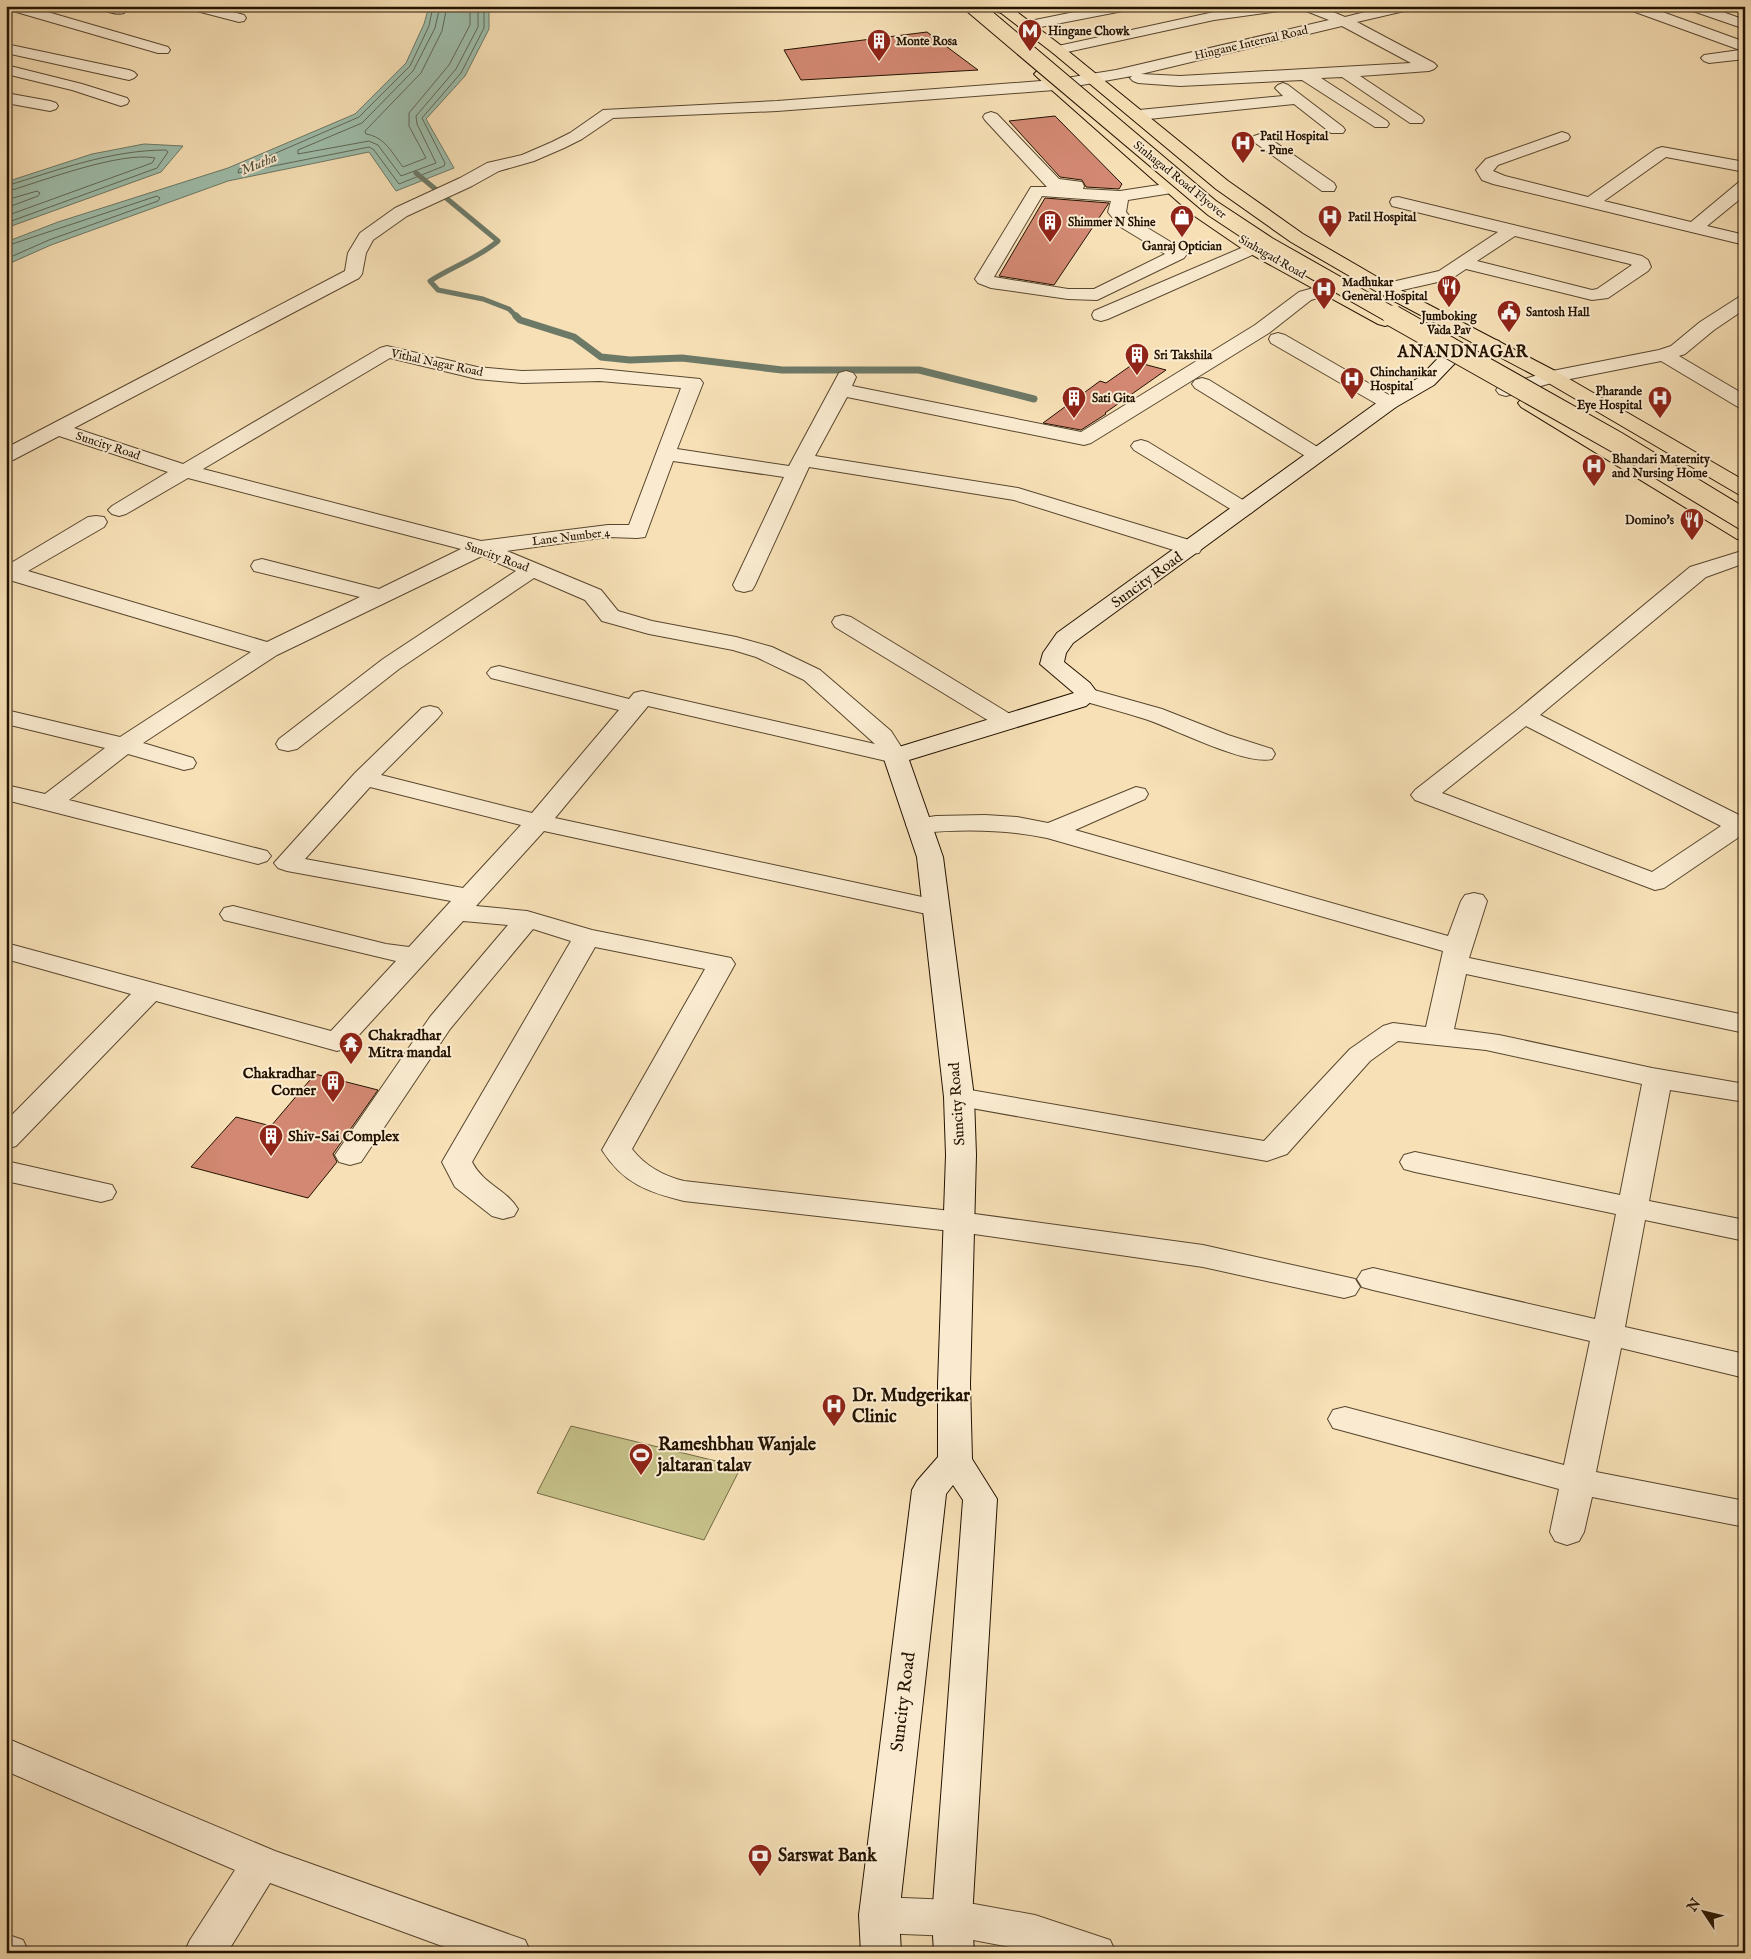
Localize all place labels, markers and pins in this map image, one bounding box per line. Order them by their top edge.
metro station icon: Hingane Chowk [1017,18,1043,52]
place label: Hingane Chowk [1048,24,1130,40]
building icon: Monte Rosa [866,28,892,62]
place label: Monte Rosa [896,34,958,49]
place label: Patil Hospital - Pune [1260,129,1329,158]
hospital icon: Patil Hospital - Pune [1230,130,1256,164]
shop icon: Ganraj Optician [1169,204,1195,238]
hospital icon: Patil Hospital [1317,204,1343,238]
building icon: Shimmer N Shine [1037,209,1063,243]
place label: Patil Hospital [1348,210,1417,226]
place label: Shimmer N Shine [1068,215,1156,230]
place label: Ganraj Optician [1142,239,1223,255]
restaurant icon: Jumboking Vada Pav [1436,274,1462,308]
place label: Madhukar General Hospital [1342,275,1428,305]
hospital icon: Madhukar General Hospital [1311,276,1337,310]
public building icon: Santosh Hall [1496,299,1522,333]
place label: Santosh Hall [1526,305,1590,320]
place label: Jumboking Vada Pav [1419,309,1477,338]
building icon: Sri Takshila [1124,342,1150,376]
place label: Sri Takshila [1154,348,1213,363]
place label: Chinchanikar Hospital [1370,365,1438,395]
hospital icon: Chinchanikar Hospital [1339,366,1365,400]
place label: Pharande Eye Hospital [1577,384,1643,414]
building icon: Sati Gita [1061,385,1087,419]
hospital icon: Pharande Eye Hospital [1647,385,1673,419]
place label: Sati Gita [1092,391,1136,406]
place label: Bhandari Maternity and Nursing Home [1612,452,1711,482]
hospital icon: Bhandari Maternity and Nursing Home [1581,453,1607,487]
restaurant icon: Domino's [1679,507,1705,541]
place label: Domino's [1625,513,1675,528]
place label: Chakradhar Mitra mandal [368,1026,452,1062]
temple icon: Chakradhar Mitra mandal [338,1031,364,1065]
place label: Chakradhar Corner [243,1064,316,1100]
building icon: Chakradhar Corner [320,1069,346,1103]
building icon: Shiv-Sai Complex [258,1123,284,1157]
place label: Shiv-Sai Complex [288,1127,400,1146]
place label: Dr. Mudgerikar Clinic [852,1385,970,1429]
hospital icon: Dr. Mudgerikar Clinic [821,1393,847,1427]
place label: Rameshbhau Wanjale jaltaran talav [656,1434,817,1478]
sports icon: Rameshbhau Wanjale jaltaran talav [628,1442,654,1476]
bank icon: Sarswat Bank [747,1843,773,1877]
place label: Sarswat Bank [778,1845,878,1868]

